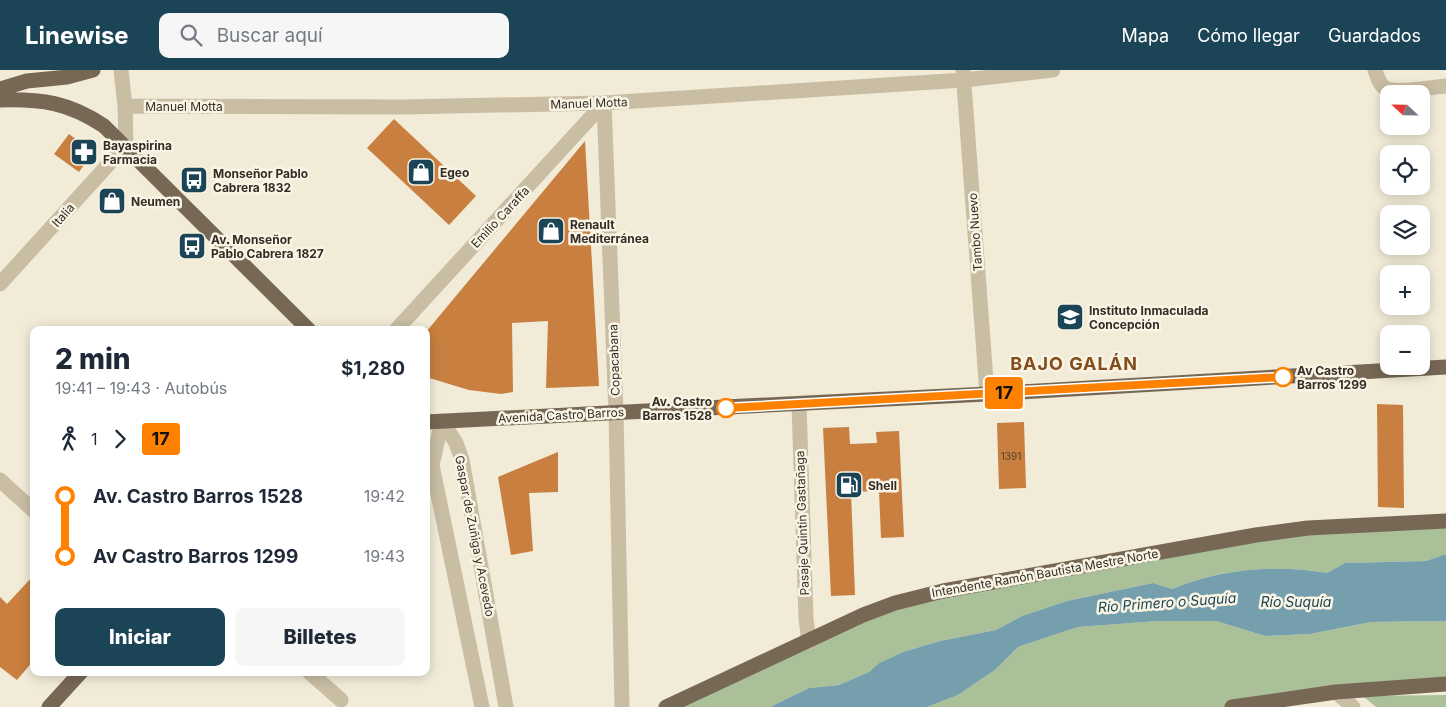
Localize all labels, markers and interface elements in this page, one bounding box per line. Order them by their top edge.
search box [159,13,509,58]
text: Linewise [25,21,129,50]
icon: search [177,21,205,49]
text: Buscar aquí [217,24,323,47]
text: Mapa [1122,25,1169,46]
text: Cómo llegar [1197,25,1300,46]
text: Guardados [1328,25,1421,46]
north arrow [1380,85,1430,135]
map controls [1380,85,1430,375]
street label: Manuel Motta [550,94,628,112]
street label: Manuel Motta [145,99,223,114]
pharmacy icon: Bayaspirina Farmacia [69,137,99,167]
place label: Bayaspirina Farmacia [103,138,172,167]
button: locate [1380,145,1430,195]
shop icon: Egeo [406,157,436,187]
bus stop icon: Monseñor Pablo Cabrera 1832 [179,165,209,195]
place label: Egeo [440,165,469,180]
place label: Monseñor Pablo Cabrera 1832 [213,166,308,195]
street label: Emilio Caraffa [468,183,532,251]
shop icon: Neumen [97,186,127,216]
street label: Tambo Nuevo [965,192,985,272]
place label: Neumen [131,194,180,209]
street label: Italia [49,200,77,230]
button: layers [1380,205,1430,255]
shop icon: Renault Mediterránea [536,216,566,246]
place label: Renault Mediterránea [570,217,649,246]
bus stop icon: Av. Monseñor Pablo Cabrera 1827 [177,231,207,261]
place label: Av. Monseñor Pablo Cabrera 1827 [211,232,324,261]
button: + [1380,265,1430,315]
school or university icon: Instituto Inmaculada Concepción [1055,302,1085,332]
place label: Instituto Inmaculada Concepción [1089,303,1209,332]
street label: Copacabana [605,324,623,396]
button: − [1380,325,1430,375]
text: 2 min [55,342,131,376]
district label: BAJO GALÁN [1010,353,1138,374]
text: $1,280 [341,357,405,380]
place label: Av Castro Barros 1299 [1297,363,1367,392]
marker: Av Castro Barros 1299 [1273,367,1293,387]
line badge: 17 [982,377,1026,409]
text: 19:41 – 19:43 · Autobús [55,378,227,398]
text: 17 [995,382,1013,403]
place label: Av. Castro Barros 1528 [642,394,712,423]
marker: Av. Castro Barros 1528 [716,398,736,418]
street label: Avenida Castro Barros [498,404,624,426]
icon: walk [55,425,83,453]
icon: forward [106,425,134,453]
text: 17 [152,428,170,449]
text: 1 [91,429,98,449]
street label: Pasaje Quintín Gastañaga [792,450,812,596]
house number: 1391 [1001,450,1021,462]
street label: Gaspar de Zuñiga y Acevedo [452,454,498,618]
fuel station icon: Shell [834,470,864,500]
place label: Shell [868,478,897,493]
text: Av. Castro Barros 1528 [93,485,303,508]
text: 19:42 [364,486,405,506]
text: Av Castro Barros 1299 [93,545,298,568]
text: 19:43 [364,546,405,566]
street label: Intendente Ramón Bautista Mestre Norte [931,546,1159,600]
water label: Río Primero o Suquía [1097,589,1237,615]
water label: Río Suquía [1261,593,1332,610]
button: Iniciar [55,608,225,666]
button: Billetes [235,608,405,666]

